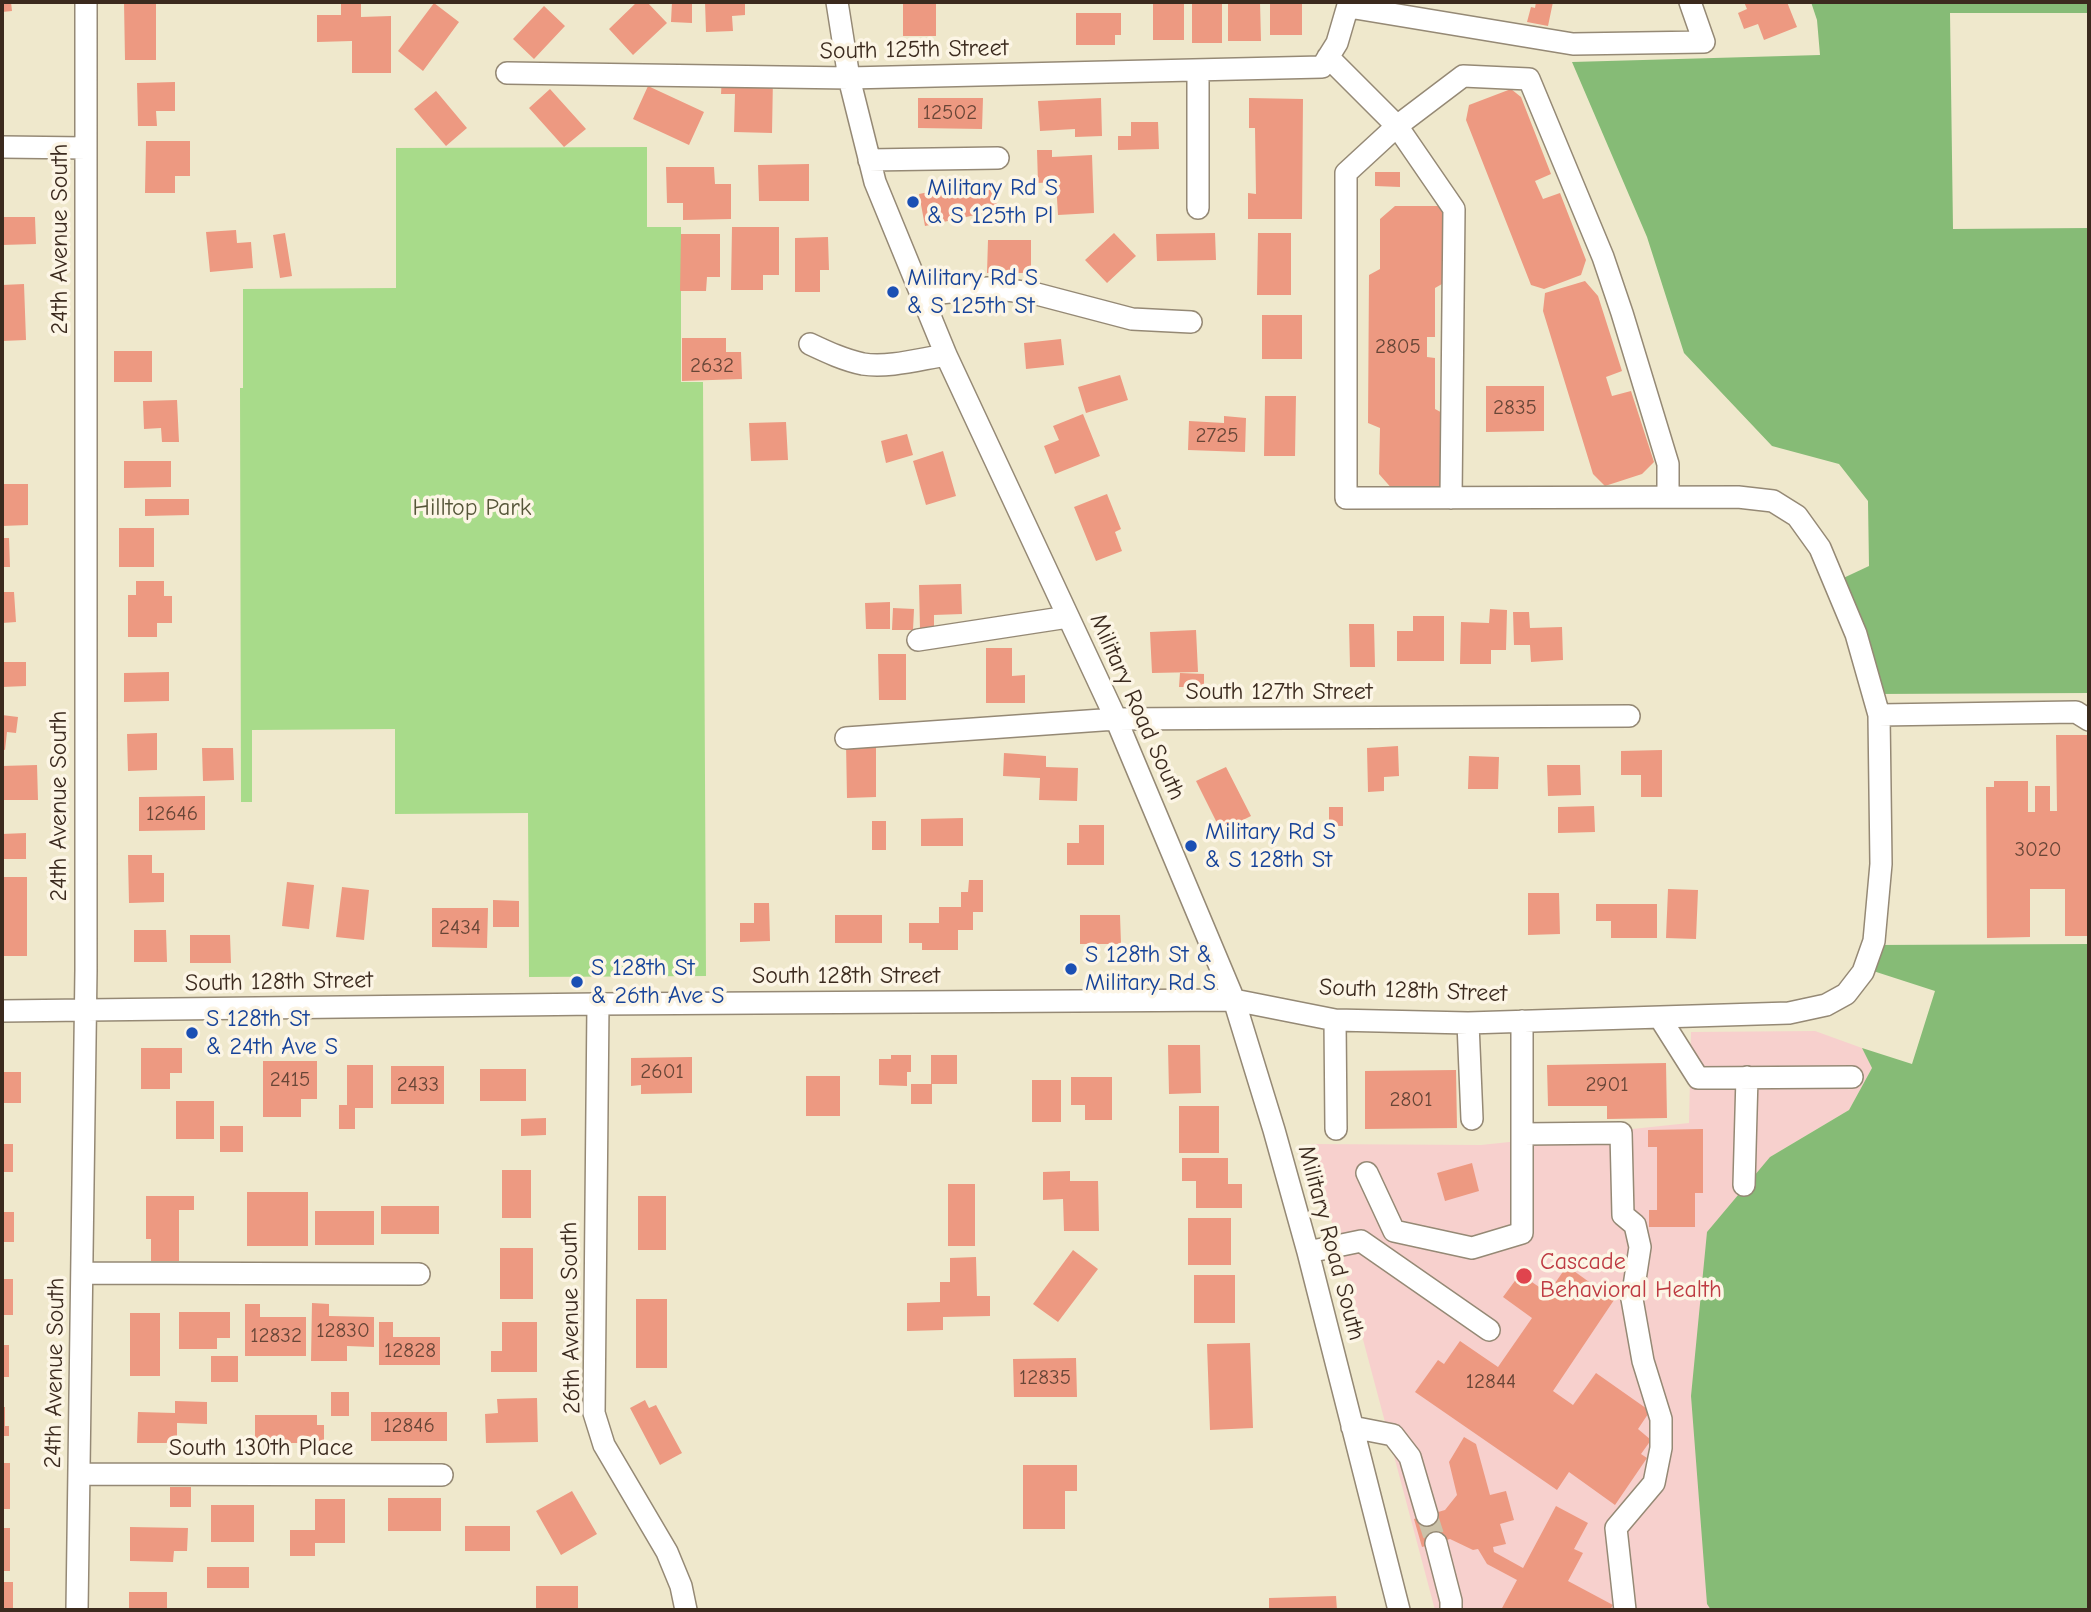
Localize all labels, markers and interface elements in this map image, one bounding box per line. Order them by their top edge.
street label: South 125th Street [819,34,1009,66]
house number: 12502 [923,100,977,126]
street label: 24th Avenue South [46,144,74,334]
place label: Military Rd S & S 125th Pl [927,174,1058,230]
marker: Military Rd S & S 125th Pl [905,194,921,210]
place label: Military Rd S & S 125th St [907,264,1038,320]
marker: Military Rd S & S 125th St [885,284,901,300]
house number: 2805 [1375,334,1421,360]
house number: 2632 [690,353,734,379]
house number: 2835 [1493,395,1537,421]
house number: 2725 [1195,423,1239,449]
park label: Hilltop Park [413,494,531,522]
street label: Military Road South [1083,609,1191,805]
street label: South 127th Street [1185,678,1373,706]
street label: 24th Avenue South [45,711,73,901]
house number: 12646 [146,801,198,827]
place label: Military Rd S & S 128th St [1205,818,1336,874]
house number: 3020 [2014,837,2062,863]
marker: Military Rd S & S 128th St [1183,838,1199,854]
house number: 2434 [439,915,481,941]
place label: S 128th St & Military Rd S [1085,941,1216,997]
place label: S 128th St & 26th Ave S [591,954,725,1010]
marker: S 128th St & Military Rd S [1063,961,1079,977]
street label: South 128th Street [752,962,940,990]
street label: South 128th Street [185,966,373,998]
street label: South 128th Street [1318,973,1508,1009]
marker: S 128th St & 26th Ave S [569,974,585,990]
place label: S 128th St & 24th Ave S [206,1005,338,1061]
marker: S 128th St & 24th Ave S [184,1025,200,1041]
house number: 2601 [640,1059,684,1085]
house number: 2415 [270,1067,310,1093]
house number: 2433 [397,1072,439,1098]
house number: 2901 [1585,1072,1629,1098]
house number: 2801 [1390,1087,1432,1113]
street label: Military Road South [1291,1142,1371,1344]
street label: 26th Avenue South [555,1222,587,1414]
place label: Cascade Behavioral Health [1540,1248,1722,1304]
marker: Cascade Behavioral Health [1514,1266,1534,1286]
street label: 24th Avenue South [39,1277,71,1469]
house number: 12830 [316,1318,370,1344]
house number: 12832 [250,1323,302,1349]
house number: 12828 [384,1338,436,1364]
house number: 12835 [1019,1365,1071,1391]
house number: 12844 [1466,1369,1516,1395]
house number: 12846 [383,1413,435,1439]
street label: South 130th Place [169,1434,353,1462]

